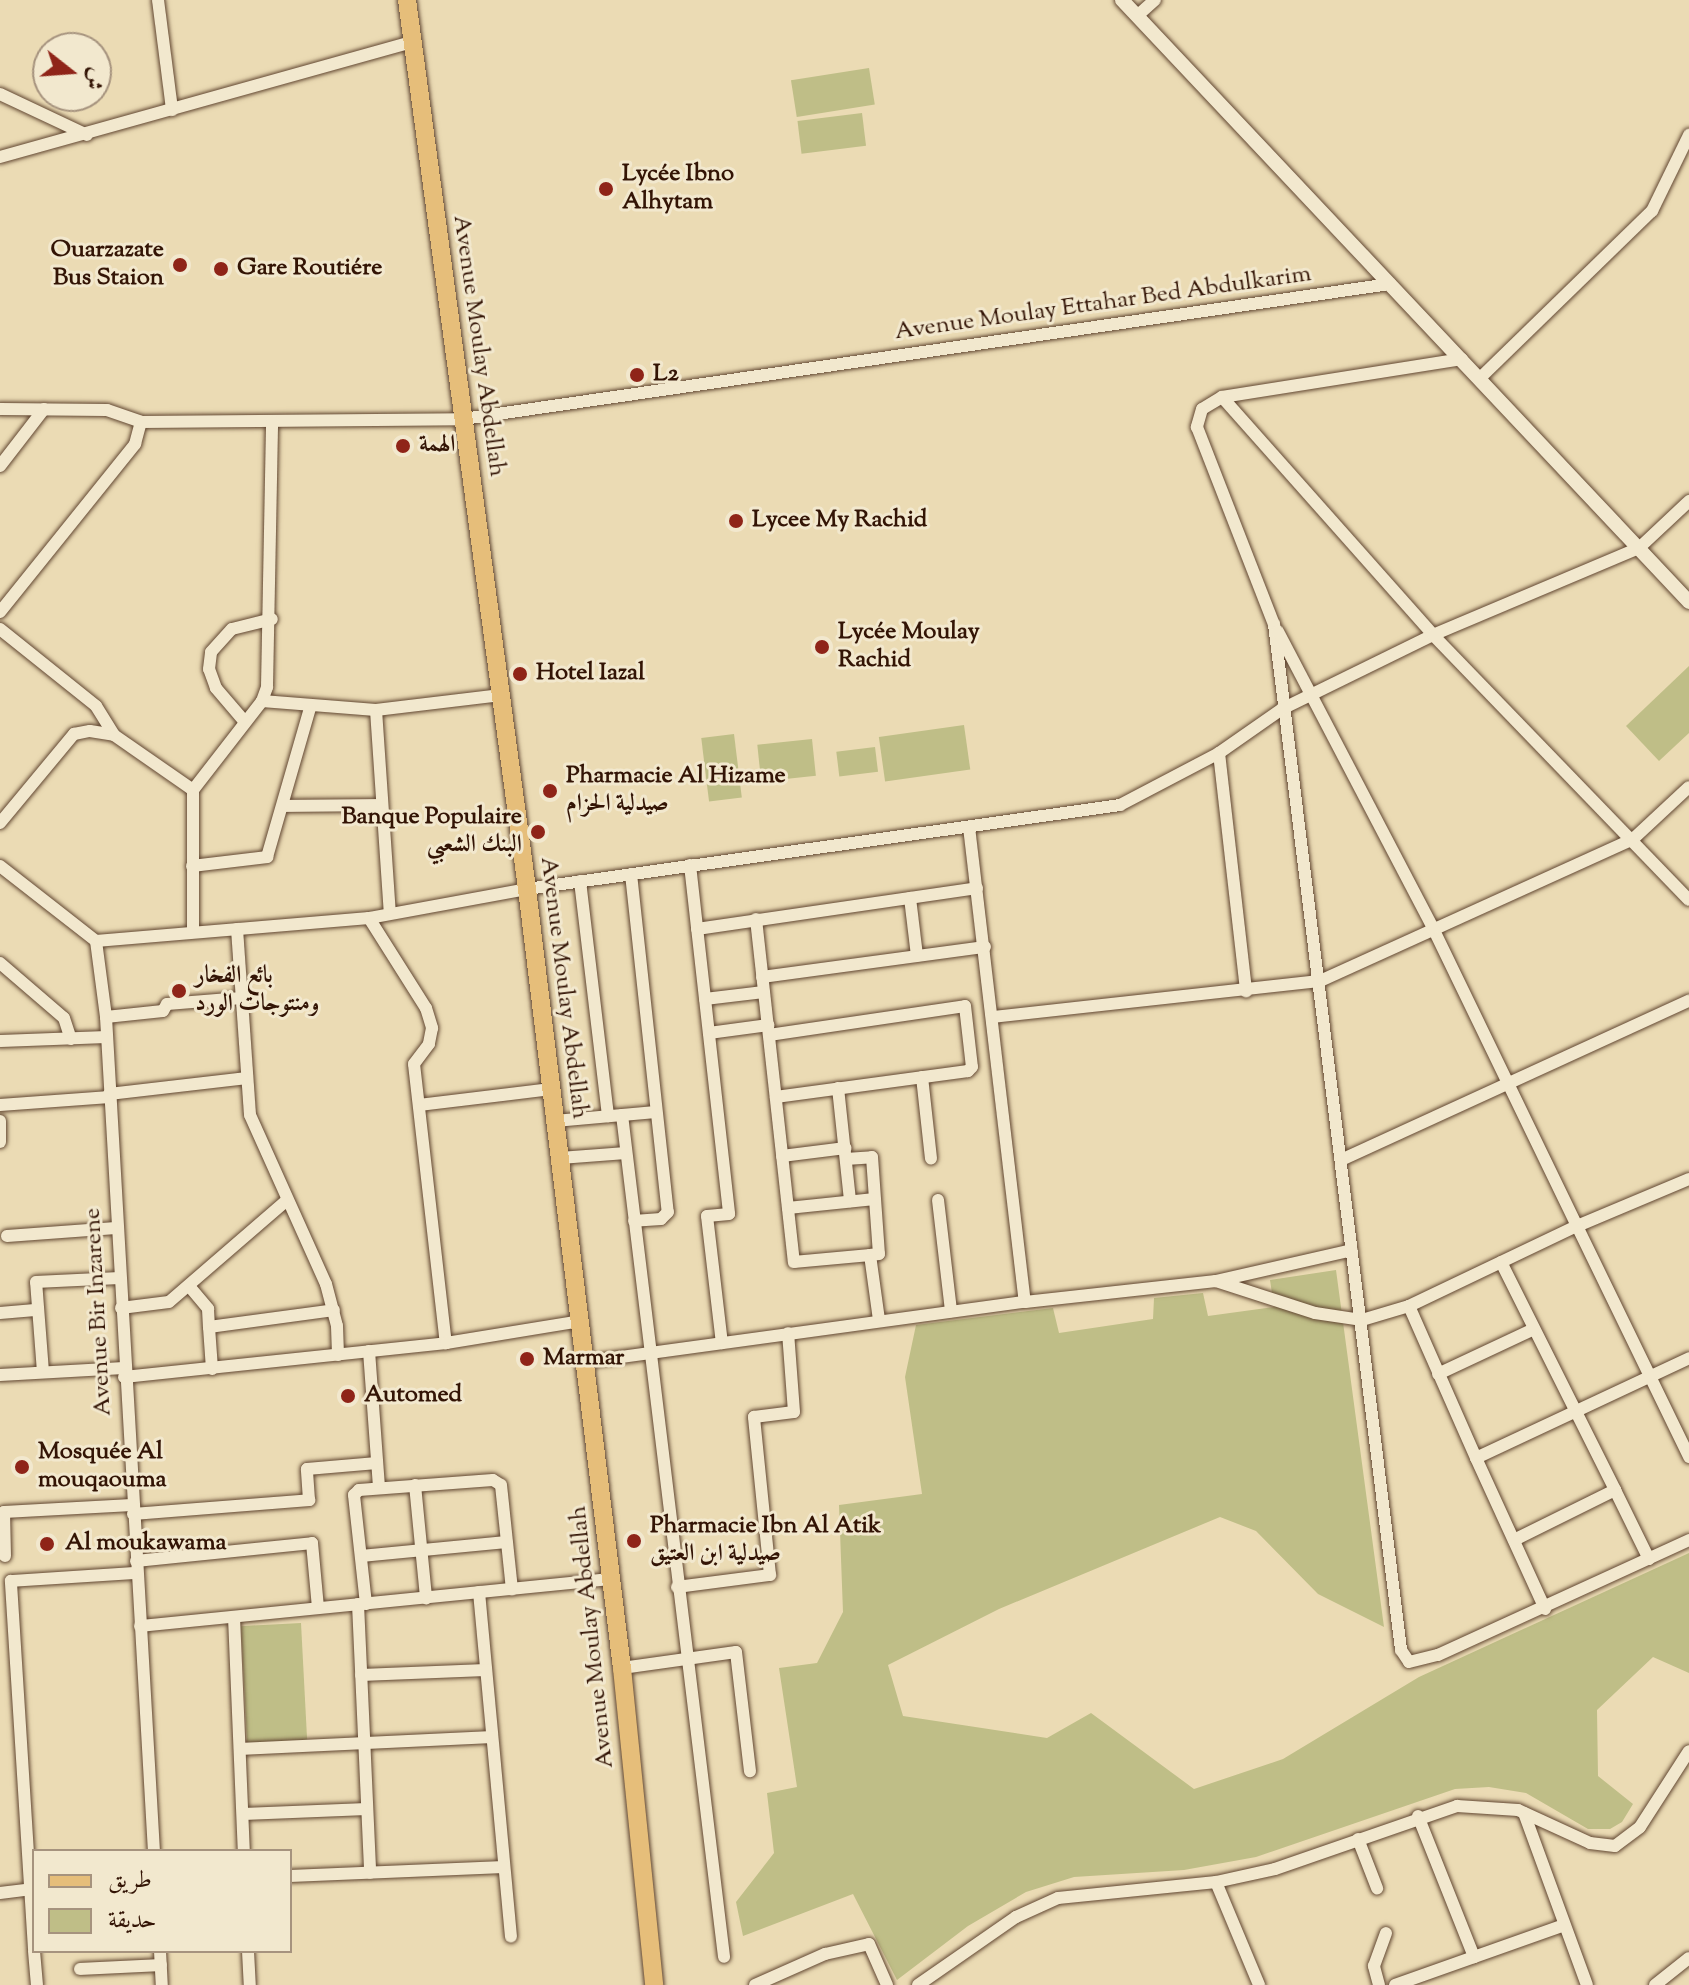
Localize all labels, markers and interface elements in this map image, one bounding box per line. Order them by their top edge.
north arrow [32,32,112,112]
text: ش [75,63,112,94]
place label: Lycée Ibno Alhytam [622,161,734,217]
marker: Lycée Ibno Alhytam [597,180,615,198]
street label: Avenue Moulay Abdellah [445,213,511,479]
place label: Ouarzazate Bus Staion [51,237,164,293]
place label: Gare Routiére [237,255,382,283]
marker: Ouarzazate Bus Staion [171,256,189,274]
marker: Gare Routiére [212,260,230,278]
street label: Avenue Moulay Ettahar Bed Abdulkarim [893,260,1313,348]
place label: L2 [653,361,679,389]
marker: L2 [628,366,646,384]
place label: الهمة [419,432,456,460]
marker: الهمة [394,437,412,455]
place label: Lycee My Rachid [752,507,927,535]
marker: Lycee My Rachid [727,512,745,530]
place label: Lycée Moulay Rachid [838,619,980,675]
marker: Lycée Moulay Rachid [813,638,831,656]
place label: Hotel Iazal [536,660,645,688]
marker: Hotel Iazal [511,665,529,683]
place label: Pharmacie Al Hizame صيدلية الحزام [566,763,786,819]
marker: Pharmacie Al Hizame صيدلية الحزام [541,782,559,800]
place label: Banque Populaire البنك الشعبي [341,804,522,860]
marker: Banque Populaire البنك الشعبي [529,823,547,841]
street label: Avenue Moulay Abdellah [533,855,593,1121]
place label: بائع الفخار ومنتوجات الورد [195,963,319,1019]
marker: بائع الفخار ومنتوجات الورد [170,982,188,1000]
street label: Avenue Bir Inzarene [79,1207,119,1417]
place label: Marmar [543,1345,624,1373]
marker: Marmar [518,1350,536,1368]
place label: Automed [364,1382,462,1410]
marker: Automed [339,1387,357,1405]
place label: Mosquée Al mouqaouma [38,1439,167,1495]
marker: Mosquée Al mouqaouma [13,1458,31,1476]
street label: Avenue Moulay Abdellah [565,1504,621,1770]
place label: Pharmacie Ibn Al Atik صيدلية ابن العتيق [650,1513,881,1569]
place label: Al moukawama [65,1530,227,1558]
marker: Pharmacie Ibn Al Atik صيدلية ابن العتيق [625,1532,643,1550]
marker: Al moukawama [36,1533,58,1555]
legend [32,1849,292,1953]
text: طريق [108,1864,152,1898]
text: حديقة [108,1904,157,1938]

